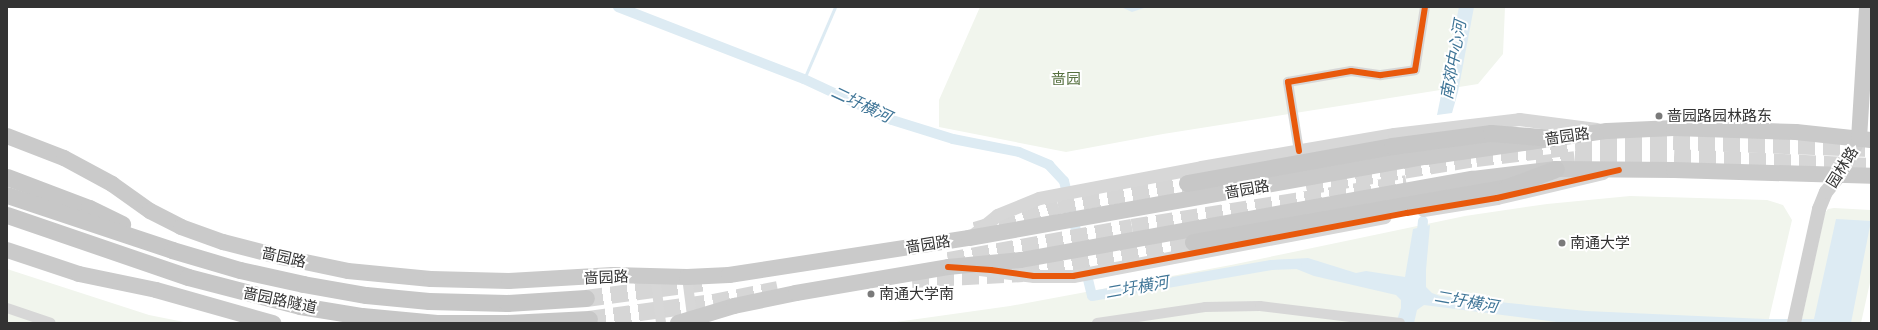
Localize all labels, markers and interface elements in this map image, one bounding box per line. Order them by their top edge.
water label: 南郊中心河 [1438,19,1470,101]
park label: 啬园 [1051,70,1081,88]
water label: 二圩横河 [828,83,894,127]
place label: 啬园路园林路东 [1667,107,1772,125]
marker: 啬园路园林路东 [1654,111,1664,121]
street label: 啬园路 [1543,124,1591,148]
street label: 园林路 [1822,143,1862,191]
street label: 啬园路 [1223,176,1271,202]
street label: 啬园路 [904,232,952,256]
place label: 南通大学 [1570,234,1630,252]
marker: 南通大学 [1557,238,1567,248]
street label: 啬园路 [260,243,308,271]
street label: 啬园路 [583,267,629,287]
water label: 二圩横河 [1104,273,1170,303]
street label: 啬园路隧道 [241,283,319,317]
place label: 南通大学南 [879,285,954,303]
water label: 二圩横河 [1433,287,1499,317]
marker: 南通大学南 [866,289,876,299]

